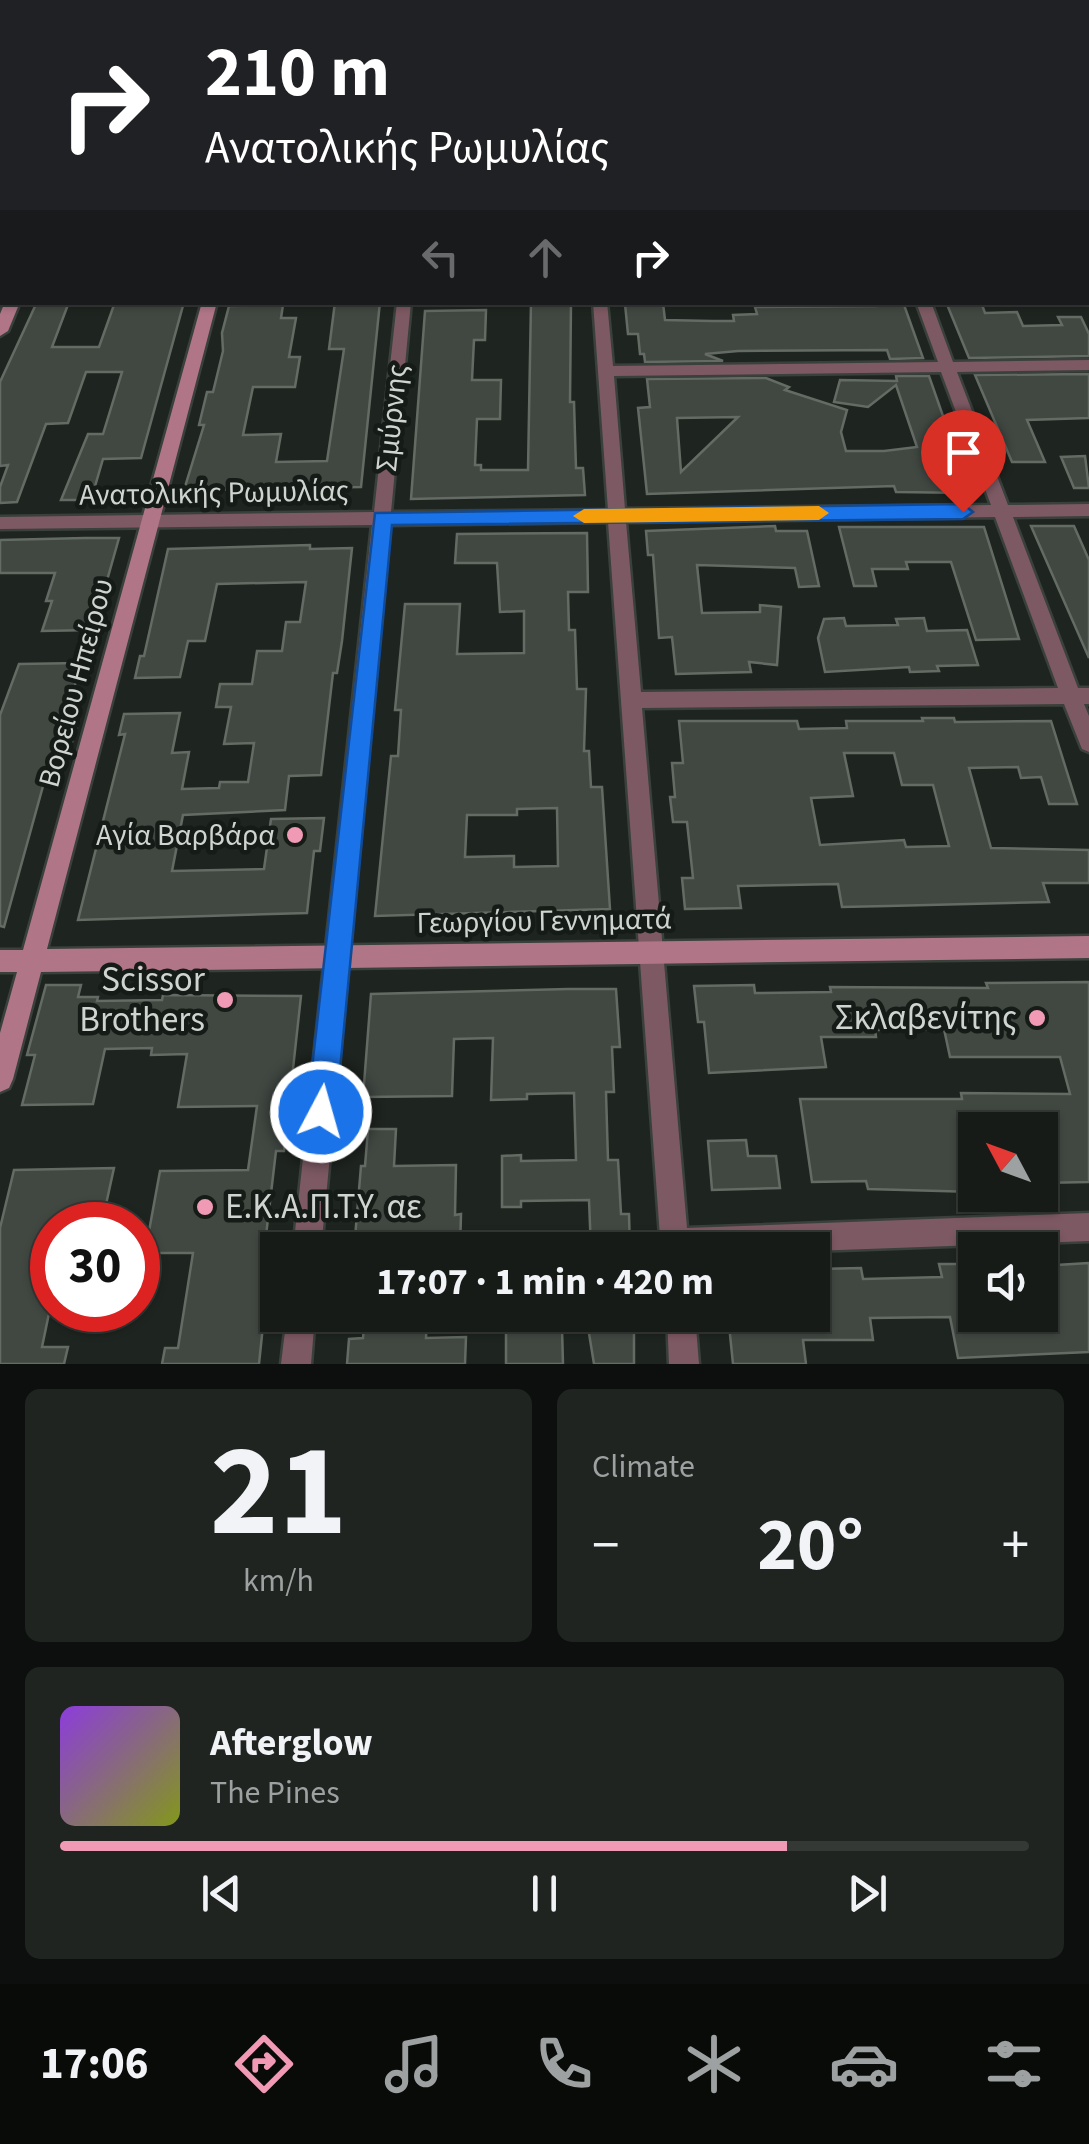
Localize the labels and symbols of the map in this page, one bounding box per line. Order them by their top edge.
street label: Σμύρνης [365,362,419,474]
pin [921,410,1006,513]
street label: Ανατολικής Ρωμυλίας [79,469,349,517]
street label: Βορείου Ηπείρου [27,574,125,792]
place label: Αγία Βαρβάρα [96,814,275,857]
marker: Αγία Βαρβάρα [284,824,306,846]
street label: Γεωργίου Γεννηματά [416,897,672,945]
place label: Scissor Brothers [79,955,206,1045]
marker: Scissor Brothers [214,989,236,1011]
place label: Σκλαβενίτης [835,993,1017,1043]
marker: Σκλαβενίτης [1026,1007,1048,1029]
position arrow [269,1060,373,1164]
north arrow [958,1112,1058,1212]
place label: Ε.Κ.Α.Π.Τ.Υ. αε [225,1182,422,1232]
marker: Ε.Κ.Α.Π.Τ.Υ. αε [194,1196,216,1218]
speed limit sign: 30 [30,1202,160,1332]

